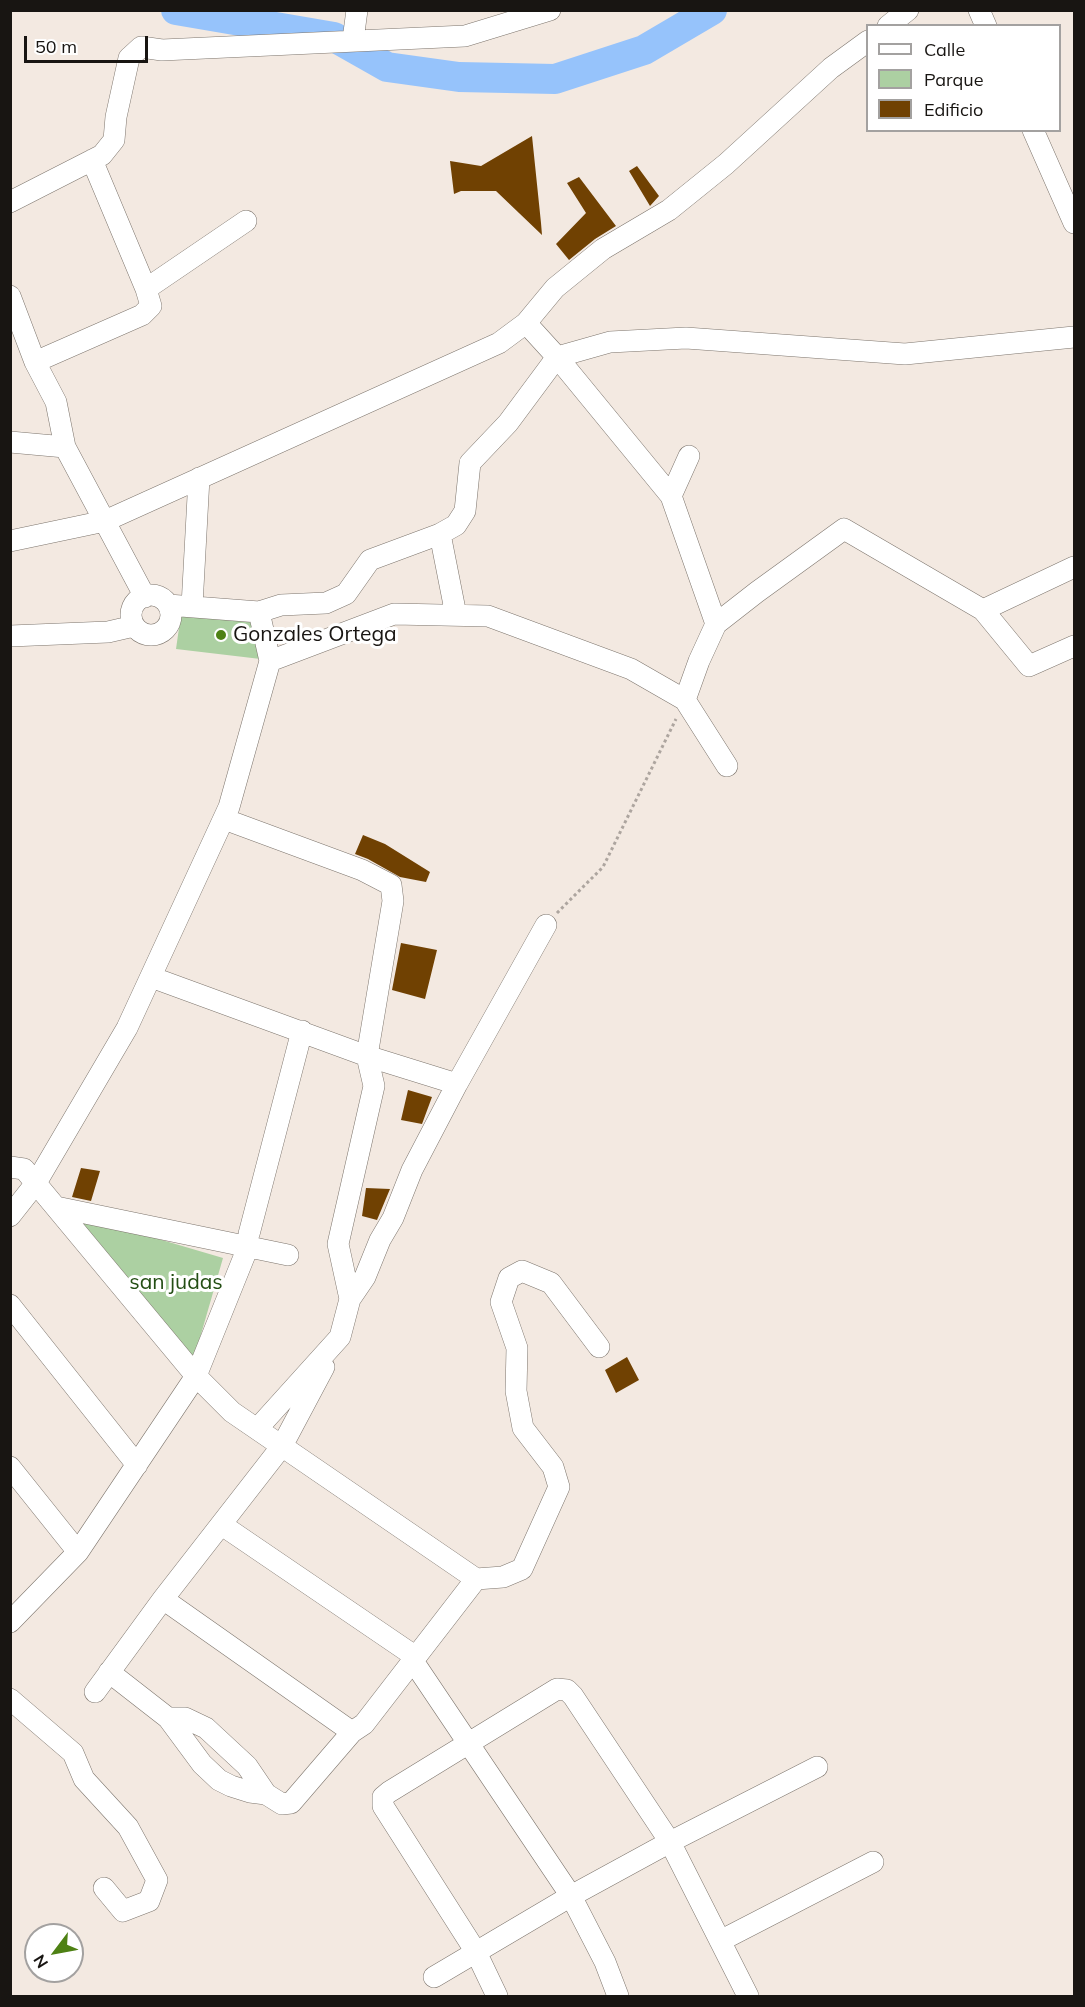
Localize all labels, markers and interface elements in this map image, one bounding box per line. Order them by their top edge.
scale bar [27,24,152,62]
legend [866,24,1061,132]
text: 50 m [35,35,77,58]
text: Calle [924,38,965,61]
text: Parque [924,68,983,91]
text: Edificio [924,98,983,121]
place label: Gonzales Ortega [233,622,397,648]
marker: Gonzales Ortega [214,628,228,642]
park label: san judas [129,1270,223,1296]
north arrow [24,1923,84,1983]
text: N [29,1951,52,1972]

